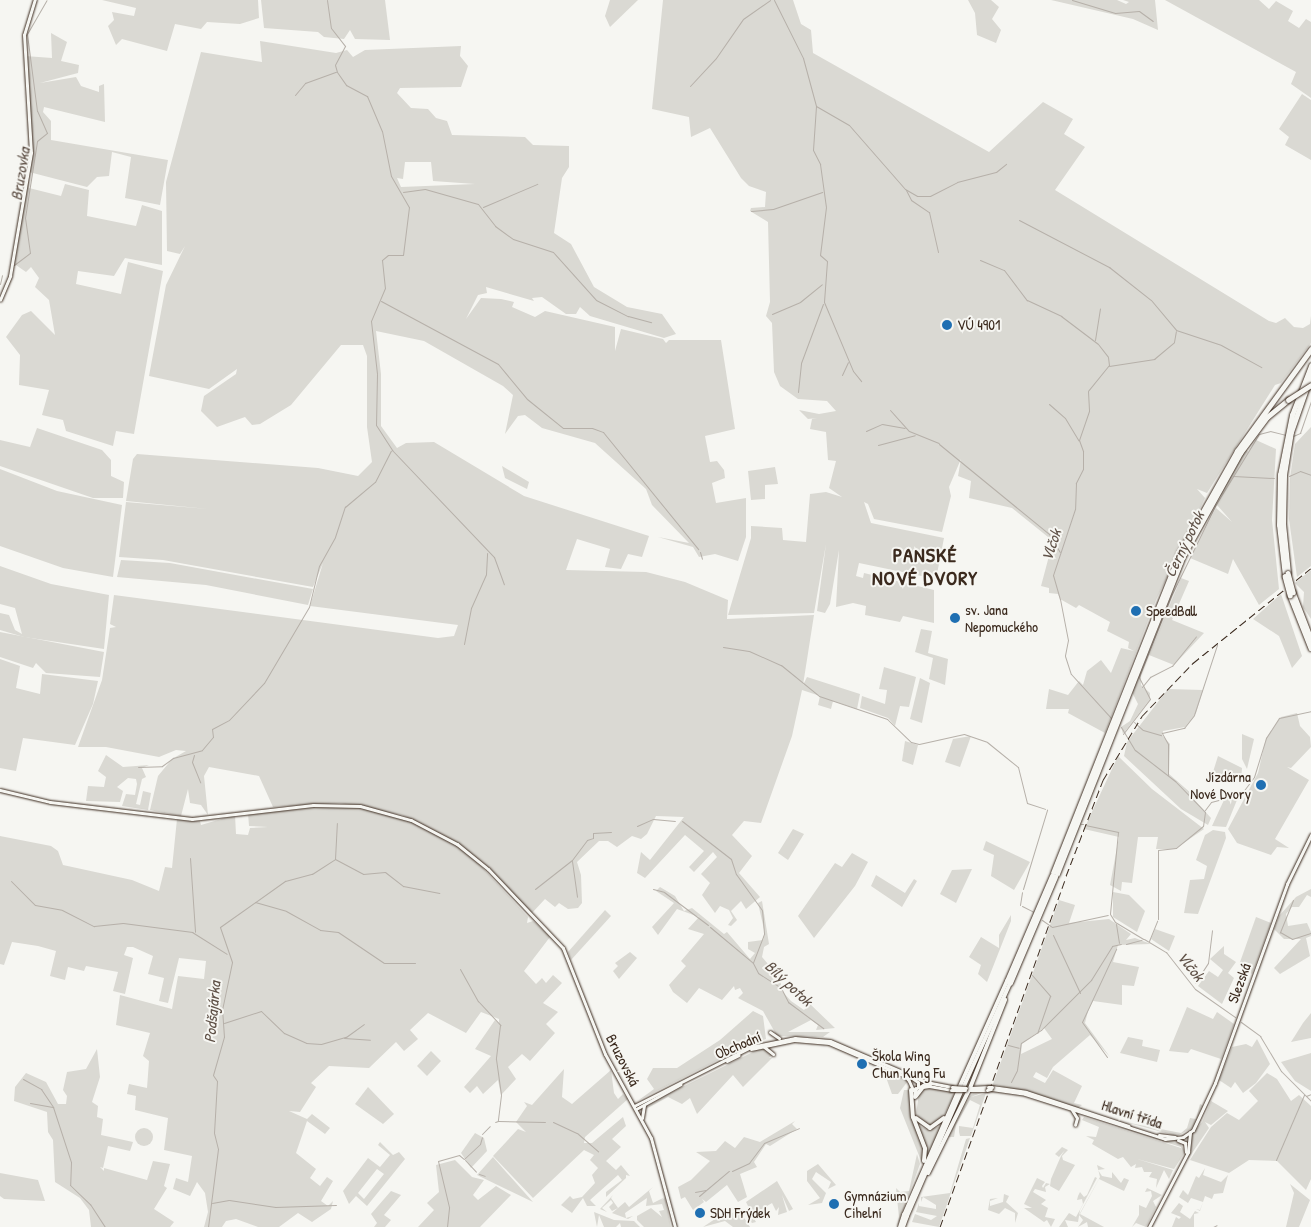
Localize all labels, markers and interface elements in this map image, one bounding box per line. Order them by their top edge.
water label: Bruzovka [6,146,34,202]
place label: VÚ 4901 [957,316,1000,334]
marker: VÚ 4901 [941,319,953,331]
water label: Černý potok [1160,508,1208,580]
water label: Vlčok [1037,526,1065,564]
district label: PANSKÉ NOVÉ DVORY [871,542,979,589]
place label: sv. Jana Nepomuckého [965,600,1038,635]
place label: SpeedBall [1146,602,1197,620]
marker: SpeedBall [1130,605,1142,617]
marker: sv. Jana Nepomuckého [949,612,961,624]
place label: Jízdárna Nové Dvory [1190,767,1251,802]
marker: Jízdárna Nové Dvory [1255,779,1267,791]
water label: Vlčok [1173,947,1209,985]
water label: Bílý potok [761,956,817,1010]
street label: Slezská [1224,961,1254,1005]
water label: Podšajárka [200,980,224,1044]
street label: Obchodní [712,1027,764,1063]
street label: Bruzovská [602,1031,644,1089]
place label: Škola Wing Chun Kung Fu [872,1046,945,1081]
marker: Škola Wing Chun Kung Fu [856,1058,868,1070]
street label: Hlavní třída [1099,1096,1165,1132]
place label: Gymnázium Cihelní [844,1186,906,1221]
marker: Gymnázium Cihelní [828,1198,840,1210]
place label: SDH Frýdek [710,1204,770,1222]
marker: SDH Frýdek [694,1207,706,1219]

